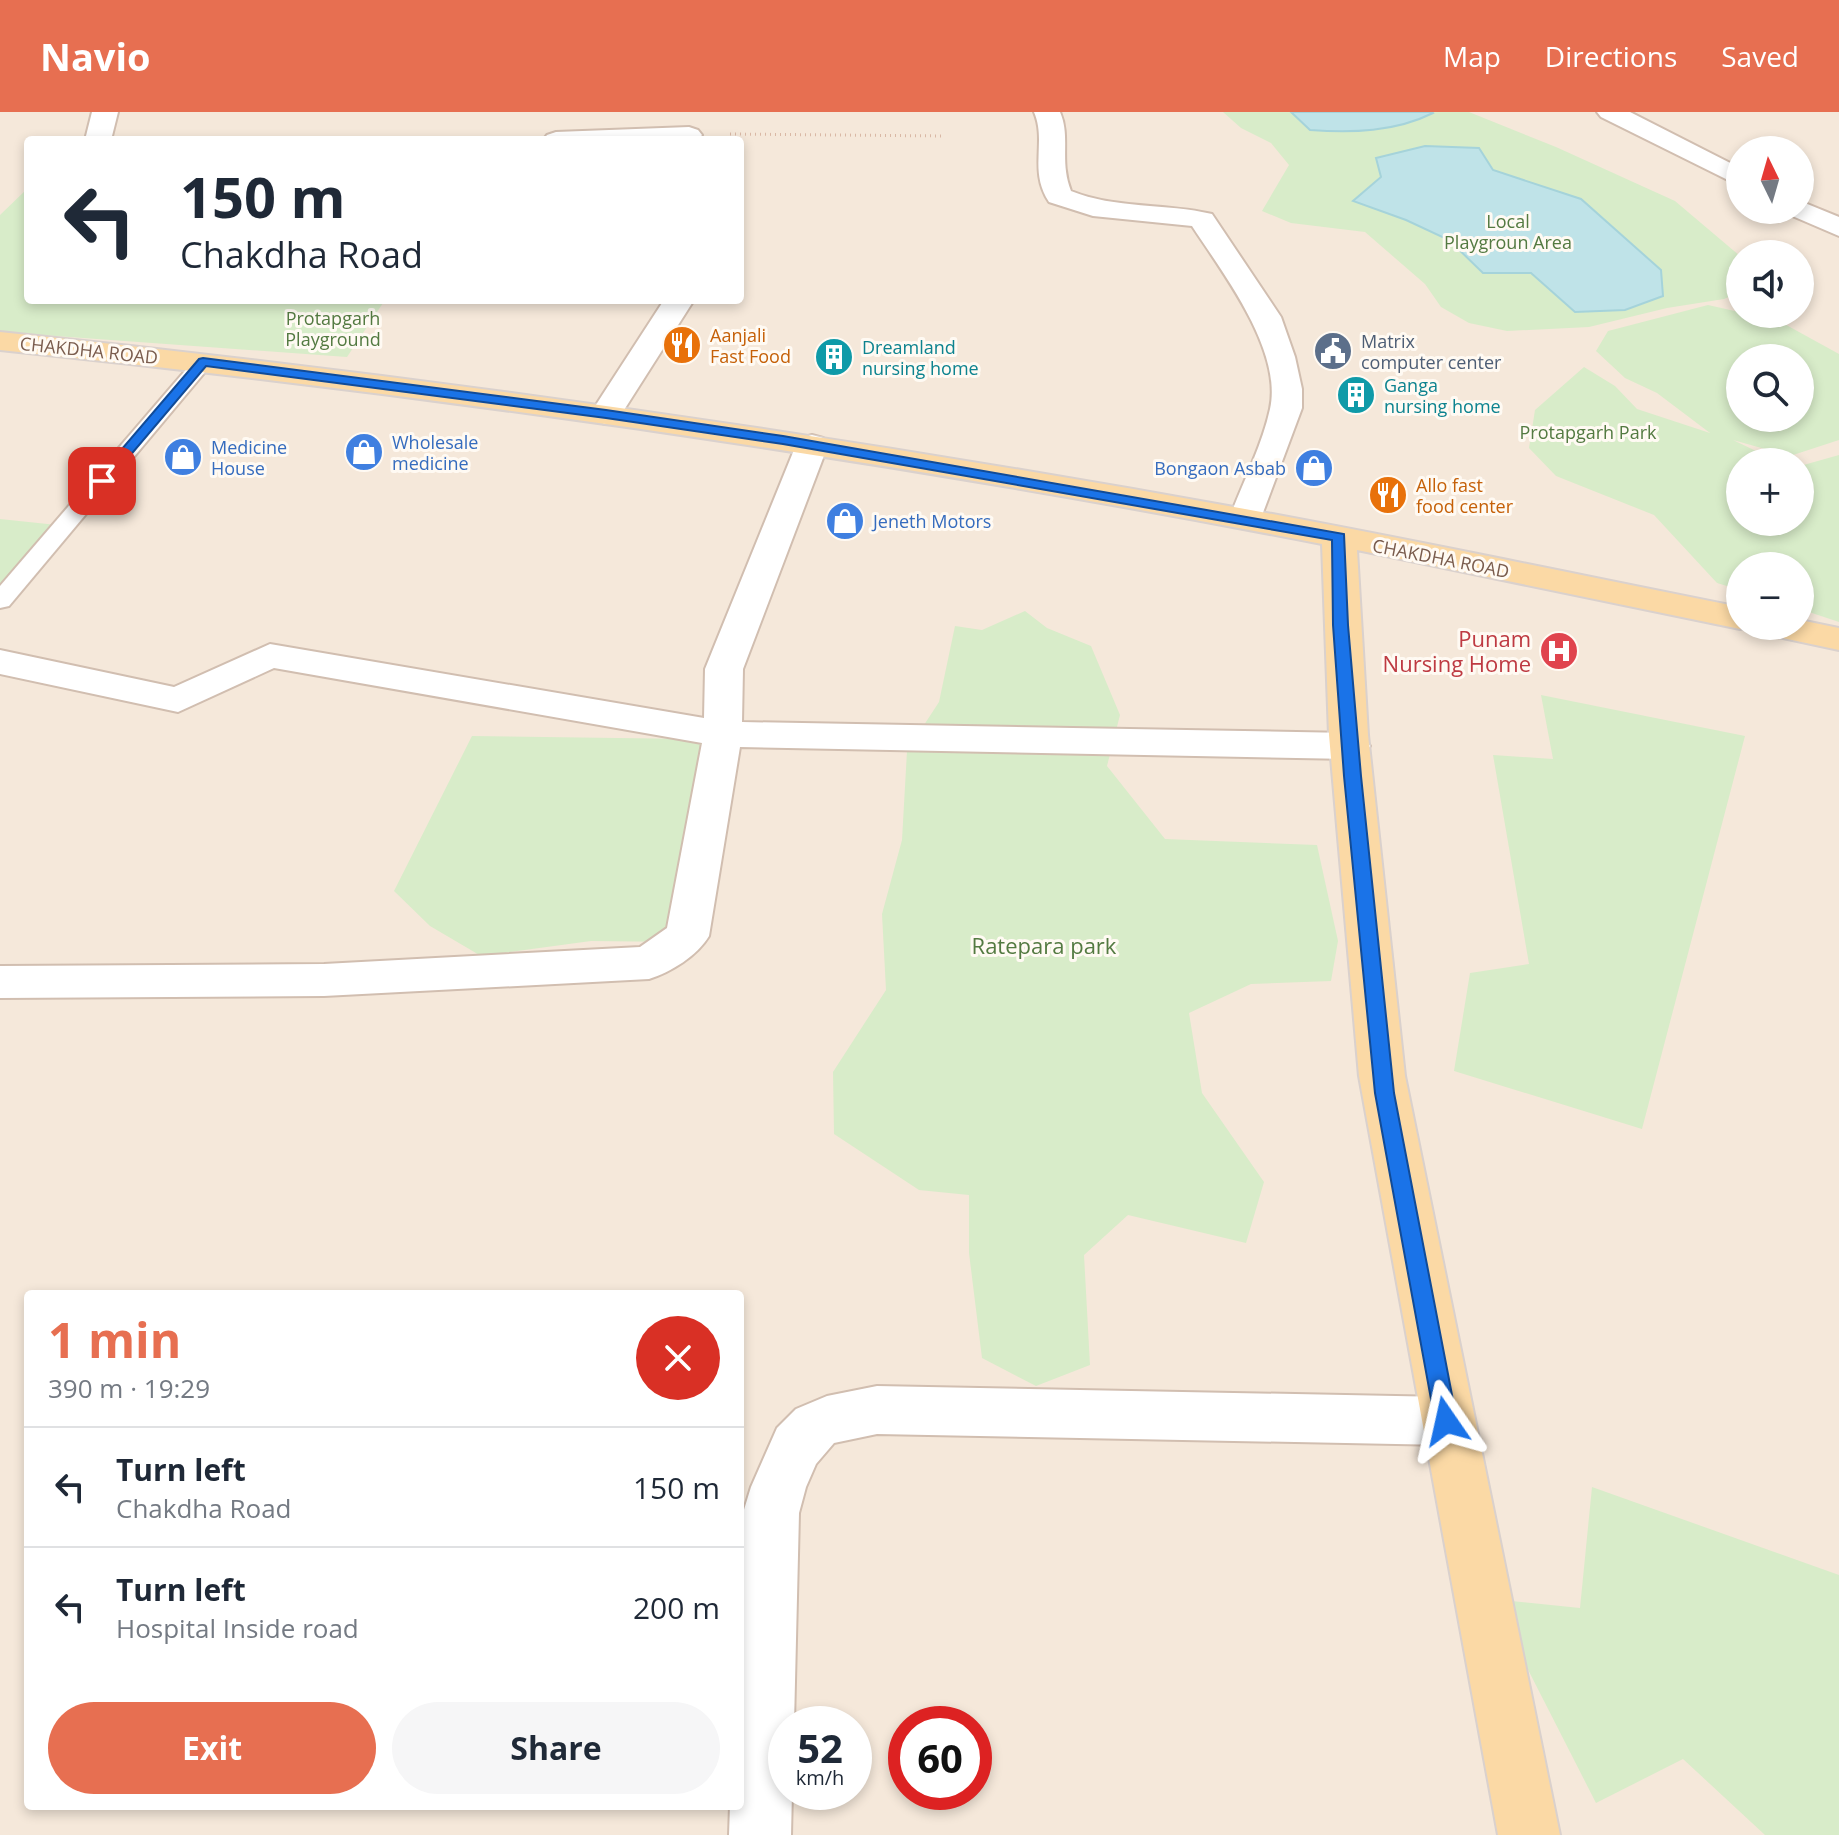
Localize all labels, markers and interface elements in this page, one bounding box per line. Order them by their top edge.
text: Navio [40,30,151,82]
text: Map [1443,37,1501,75]
text: Directions [1545,37,1677,75]
text: Saved [1721,37,1799,75]
north arrow [1726,136,1814,224]
map controls [1726,136,1814,640]
text: 150 m [180,158,346,234]
icon: left [48,168,152,272]
park label: Local Playgroun Area [1444,209,1572,254]
text: Chakdha Road [180,230,423,279]
button: sound [1726,240,1814,328]
park label: Protapgarh Playground [285,306,381,351]
place label: Aanjali Fast Food [710,323,791,368]
restaurant icon: Aanjali Fast Food [661,324,703,366]
place label: Matrix computer center [1361,329,1502,374]
public building icon: Matrix computer center [1312,330,1354,372]
street label: CHAKDHA ROAD [19,331,159,369]
place label: Dreamland nursing home [862,335,979,380]
building icon: Dreamland nursing home [813,336,855,378]
button: search [1726,344,1814,432]
place label: Ganga nursing home [1384,373,1501,418]
building icon: Ganga nursing home [1335,374,1377,416]
park label: Protapgarh Park [1520,420,1657,444]
place label: Wholesale medicine [392,430,478,475]
shop icon: Wholesale medicine [343,431,385,473]
place label: Medicine House [211,435,287,480]
shop icon: Medicine House [162,436,204,478]
pin [68,447,136,515]
shop icon: Bongaon Asbab [1293,447,1335,489]
button: + [1726,448,1814,536]
place label: Bongaon Asbab [1154,456,1286,480]
icon: arrive [80,459,124,503]
place label: Allo fast food center [1416,473,1514,518]
restaurant icon: Allo fast food center [1367,474,1409,516]
shop icon: Jeneth Motors [824,500,866,542]
place label: Jeneth Motors [871,509,991,533]
street label: CHAKDHA ROAD [1371,533,1511,583]
button: − [1726,552,1814,640]
place label: Punam Nursing Home [1383,623,1531,678]
hospital icon: Punam Nursing Home [1538,630,1580,672]
park label: Ratepara park [972,930,1117,960]
text: 1 min [48,1307,181,1372]
button: close [636,1316,720,1400]
text: 390 m · 19:29 [48,1370,210,1406]
position arrow [1404,1379,1488,1463]
text: Turn left [116,1449,246,1490]
icon: left [48,1465,92,1509]
text: 150 m [633,1467,720,1508]
text: Chakdha Road [116,1490,292,1526]
text: Turn left [116,1569,246,1610]
icon: left [48,1585,92,1629]
text: 200 m [633,1587,720,1628]
text: Hospital Inside road [116,1610,359,1646]
button: Exit [48,1702,376,1794]
button: Share [392,1702,720,1794]
speed limit sign: 60 [888,1706,992,1810]
text: 52 [797,1720,843,1775]
text: km/h [796,1764,844,1791]

